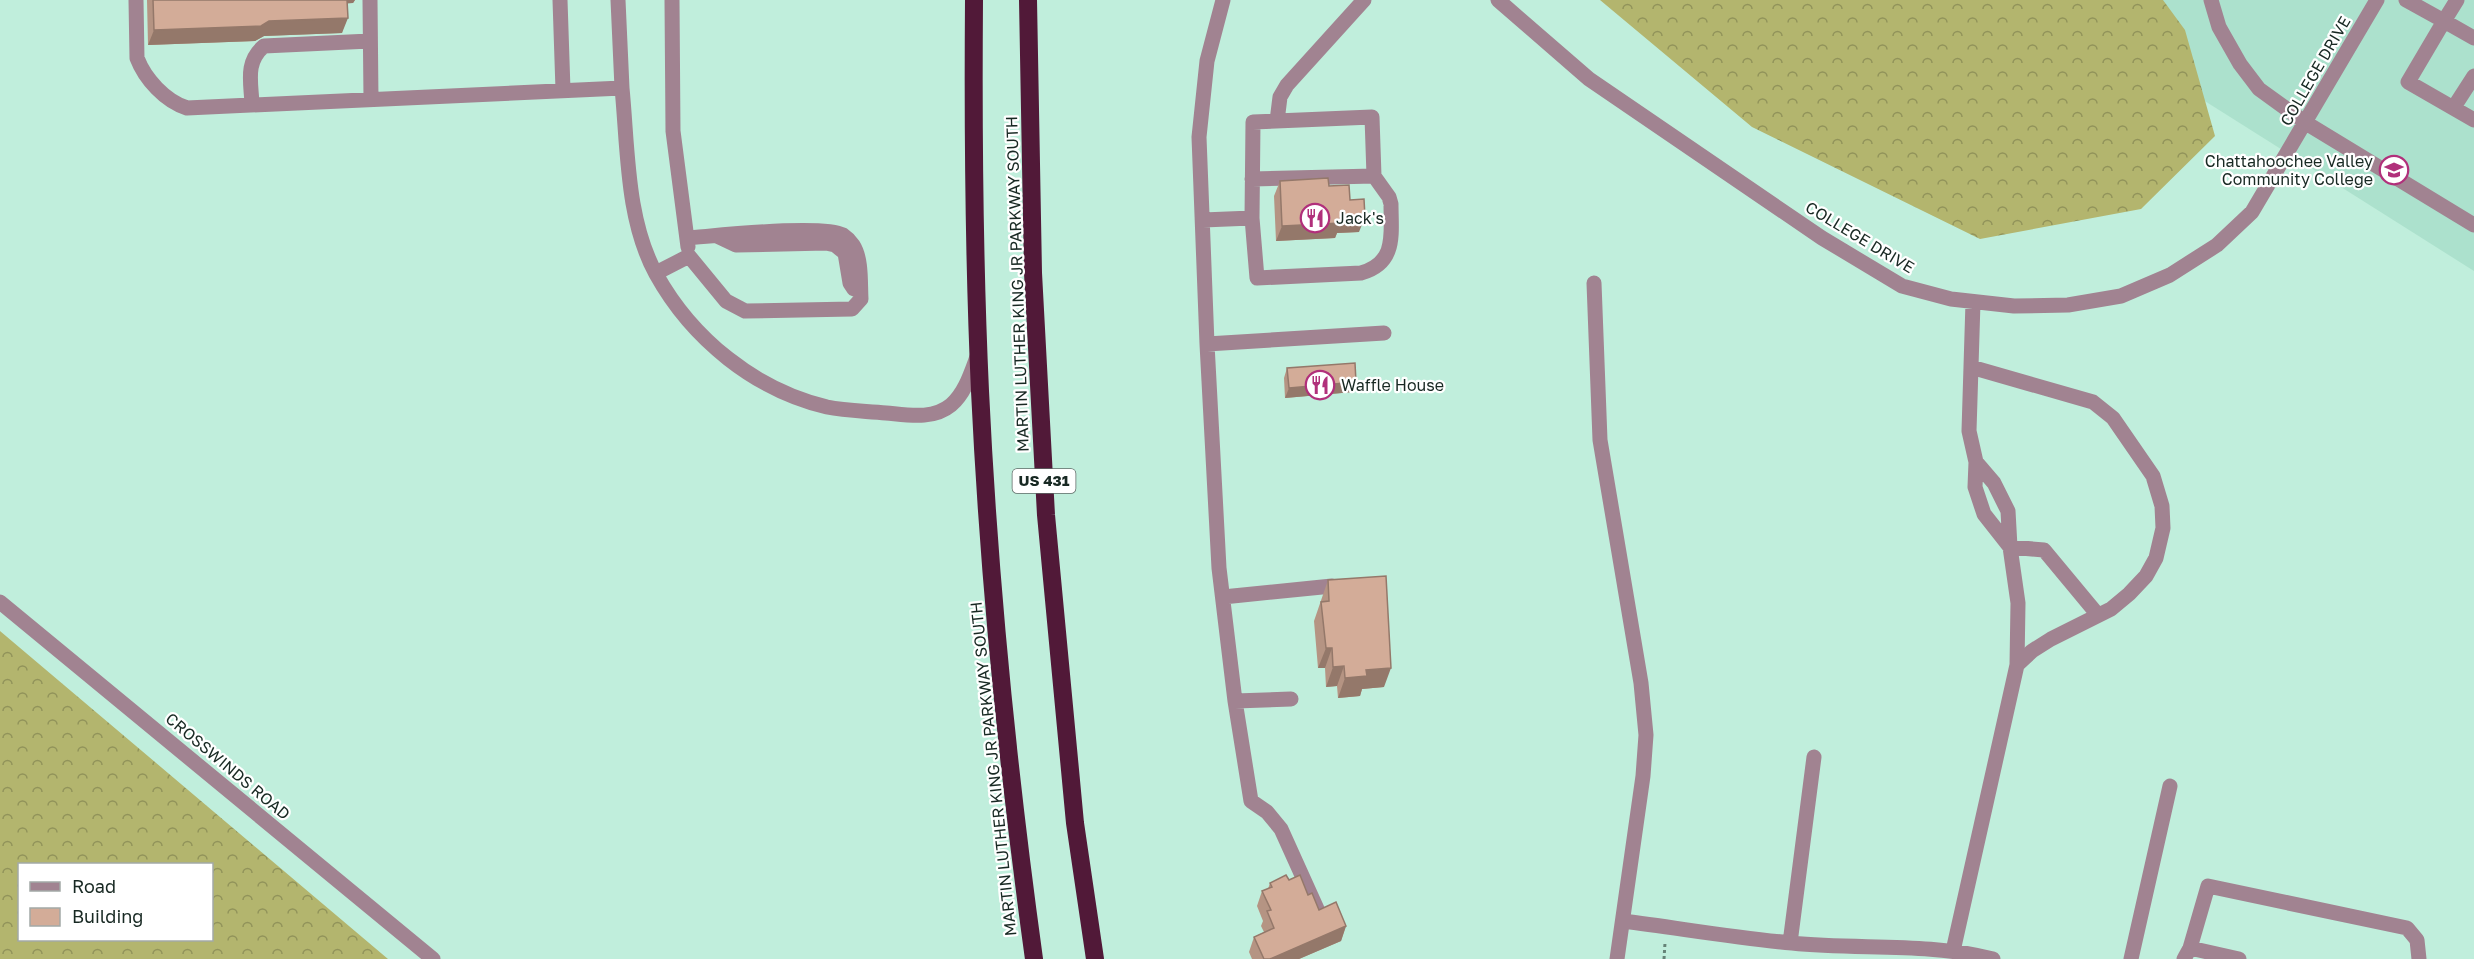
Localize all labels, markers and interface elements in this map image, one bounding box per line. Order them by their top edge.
street label: COLLEGE DRIVE [2276,13,2354,129]
street label: MARTIN LUTHER KING JR PARKWAY SOUTH [1001,116,1033,452]
place label: Chattahoochee Valley Community College [2205,151,2373,189]
school or university icon: Chattahoochee Valley Community College [2378,154,2410,186]
street label: COLLEGE DRIVE [1802,197,1918,277]
restaurant icon: Jack's [1299,202,1331,234]
place label: Jack's [1336,208,1384,228]
restaurant icon: Waffle House [1304,369,1336,401]
place label: Waffle House [1341,375,1444,395]
road number: US 431 [1012,469,1076,493]
street label: MARTIN LUTHER KING JR PARKWAY SOUTH [965,601,1021,937]
street label: CROSSWINDS ROAD [162,708,294,824]
legend [18,863,213,941]
text: Road [72,875,116,897]
text: Building [72,905,143,927]

